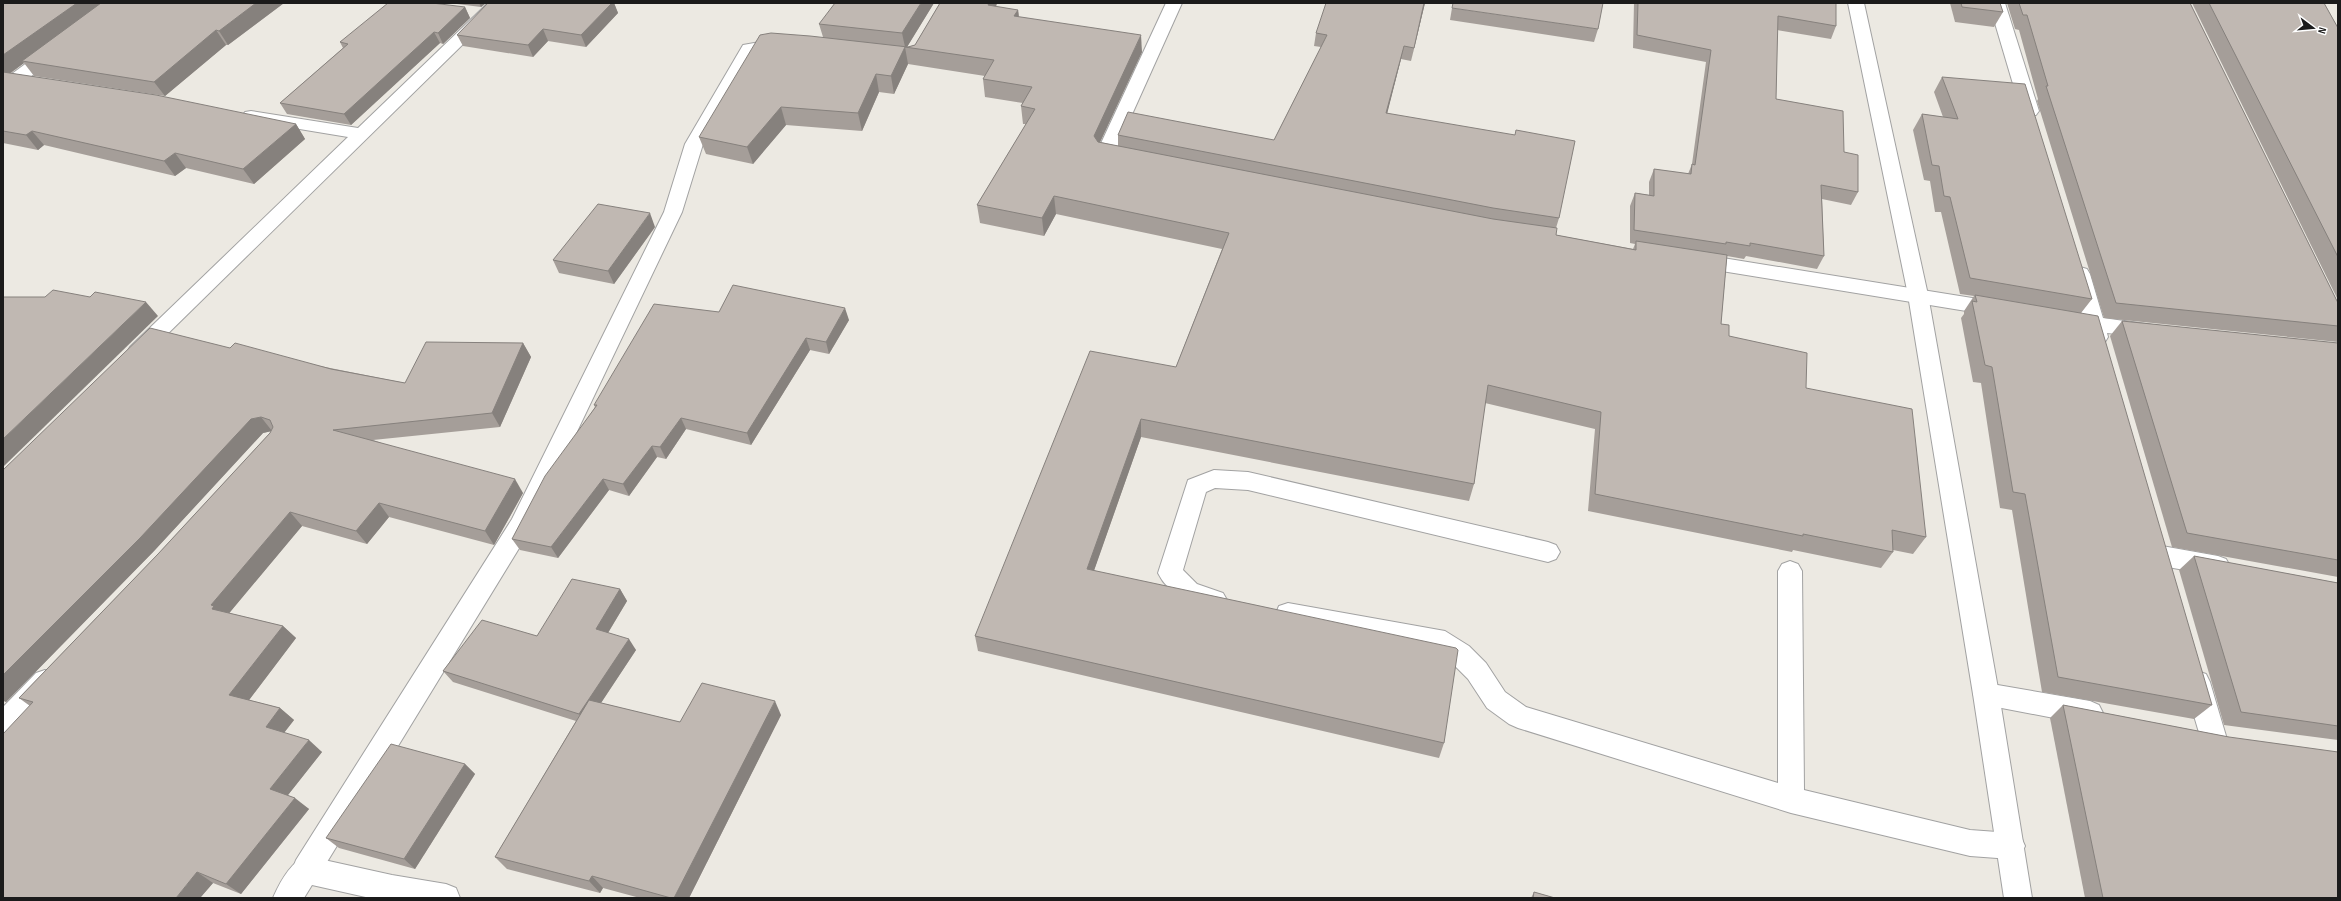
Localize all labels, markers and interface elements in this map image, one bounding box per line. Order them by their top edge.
north arrow [2293,8,2333,48]
text: N [2315,26,2329,35]

